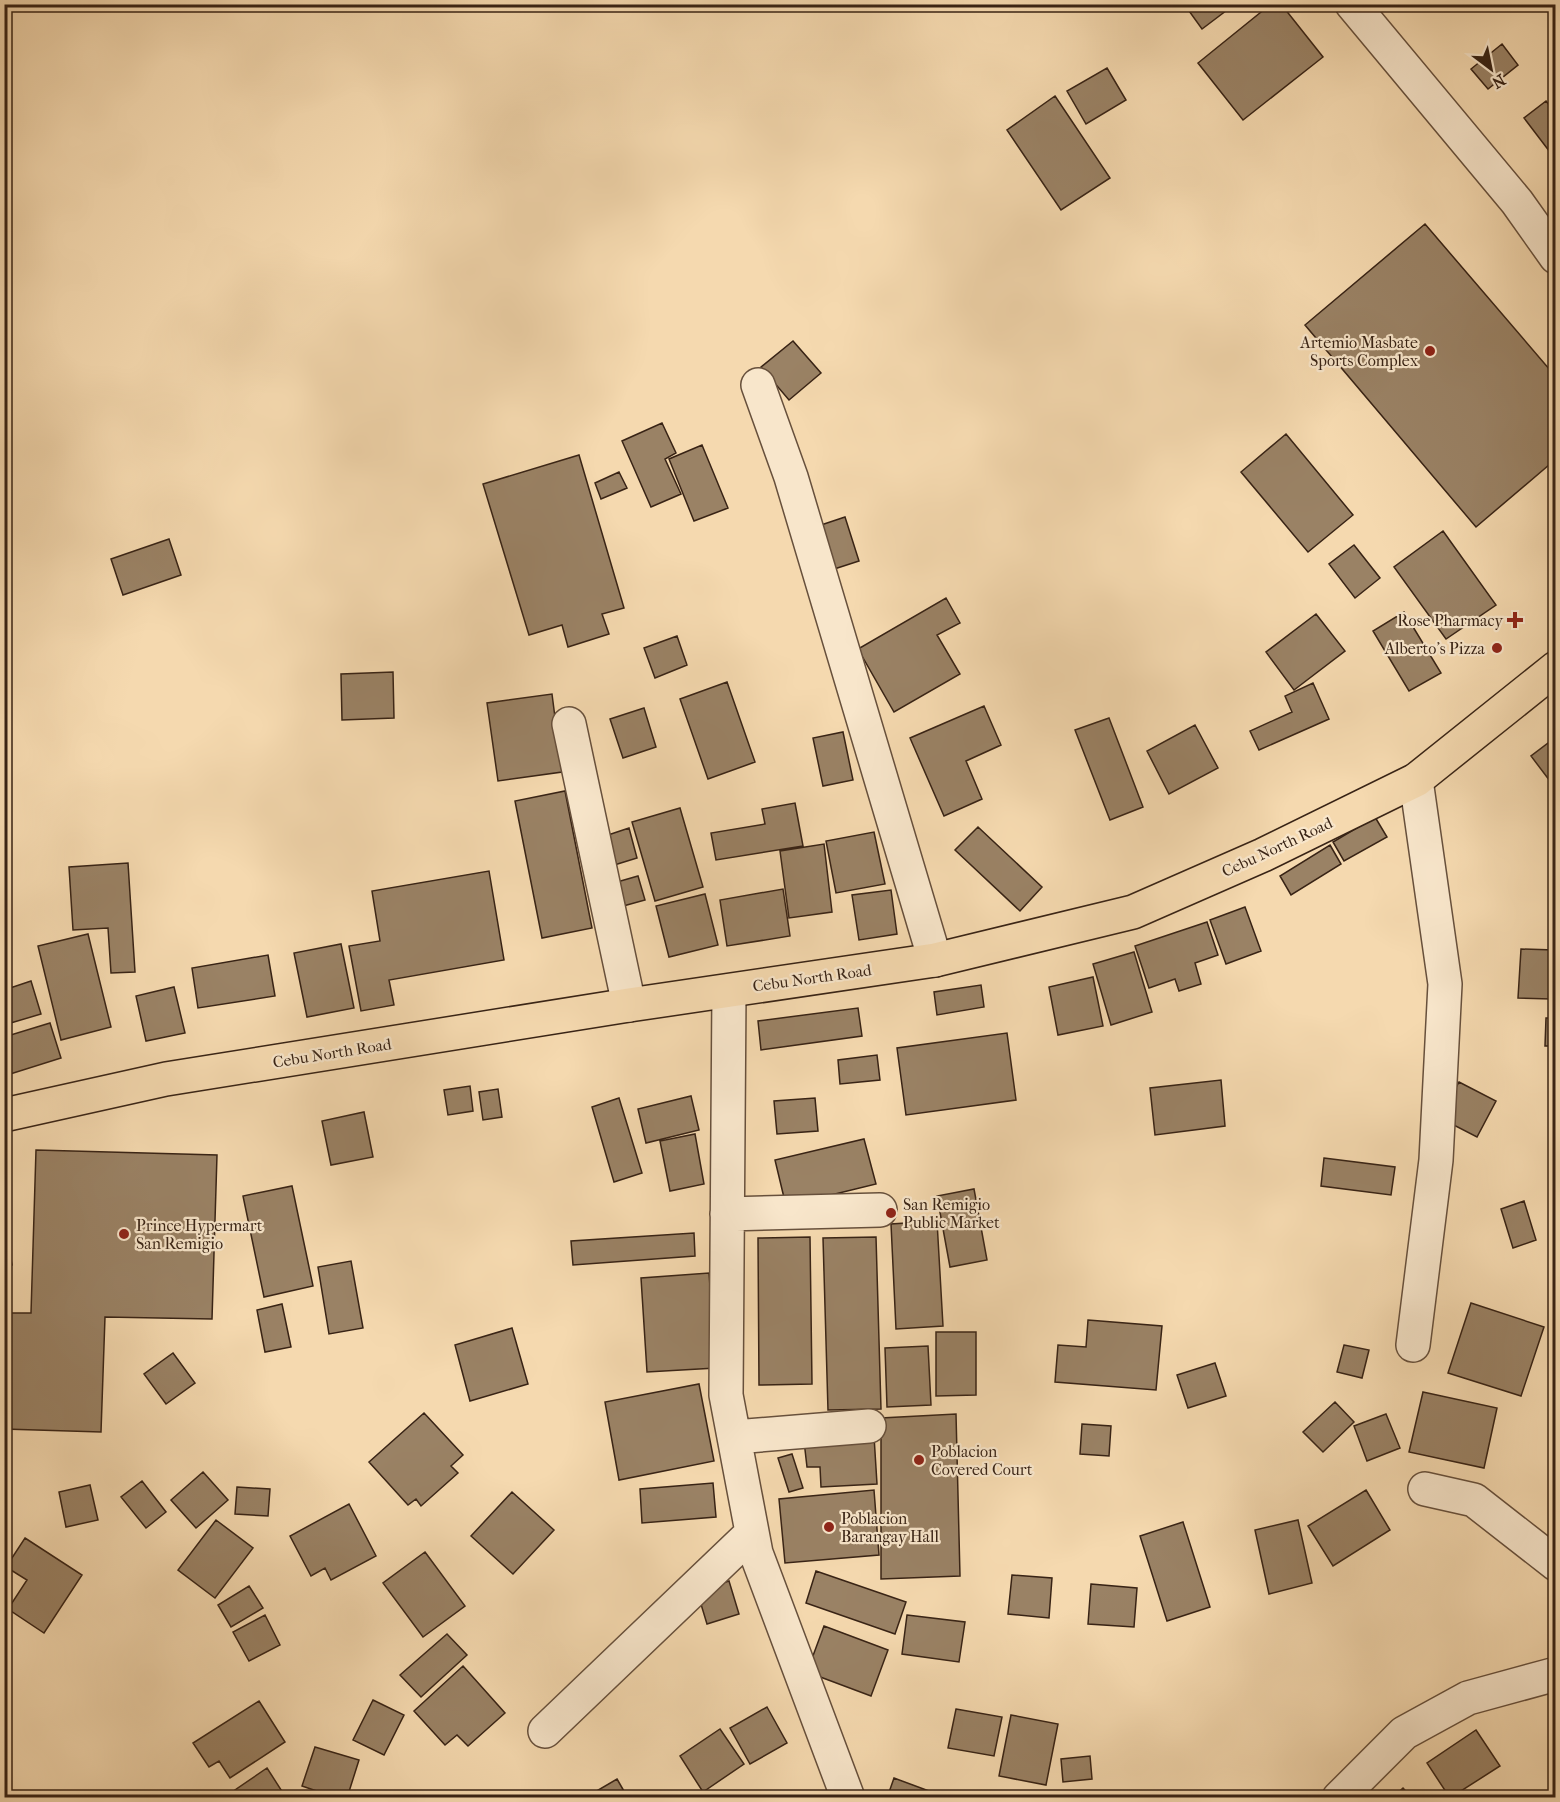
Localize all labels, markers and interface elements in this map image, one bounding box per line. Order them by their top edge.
north arrow [1461,39,1521,99]
text: N [1488,70,1509,93]
place label: Artemio Masbate Sports Complex [1299,333,1419,370]
marker: Artemio Masbate Sports Complex [1423,344,1437,358]
place label: Rose Pharmacy [1397,611,1503,630]
marker: Rose Pharmacy [1508,613,1522,627]
place label: Alberto's Pizza [1384,639,1486,658]
marker: Alberto's Pizza [1490,641,1504,655]
street label: Cebu North Road [1219,813,1336,881]
street label: Cebu North Road [751,960,873,996]
street label: Cebu North Road [271,1034,393,1072]
place label: San Remigio Public Market [903,1195,1000,1232]
marker: San Remigio Public Market [884,1206,898,1220]
place label: Prince Hypermart San Remigio [136,1216,263,1253]
marker: Prince Hypermart San Remigio [117,1227,131,1241]
place label: Poblacion Covered Court [931,1442,1033,1479]
marker: Poblacion Covered Court [912,1453,926,1467]
place label: Poblacion Barangay Hall [841,1509,939,1546]
marker: Poblacion Barangay Hall [822,1520,836,1534]

